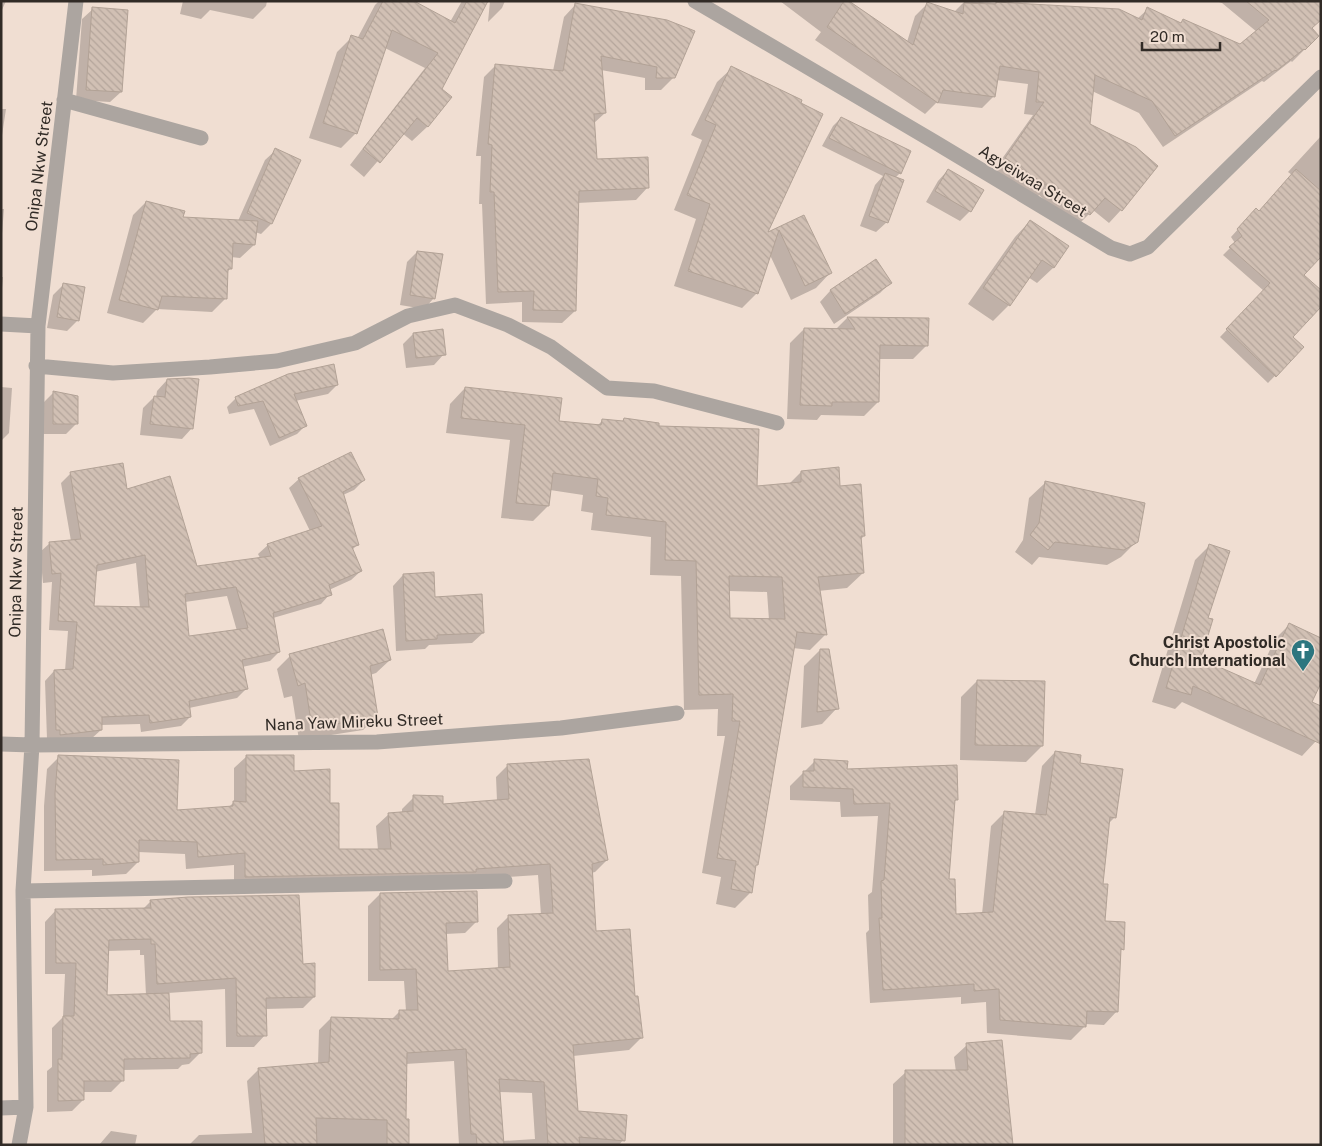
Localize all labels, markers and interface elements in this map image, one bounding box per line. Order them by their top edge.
scale bar [1142,20,1220,52]
text: 20 m [1150,28,1185,45]
street label: Onipa Nkw Street [22,100,56,232]
street label: Agyeiwaa Street [975,141,1091,221]
street label: Onipa Nkw Street [5,506,27,638]
place label: Christ Apostolic Church International [1129,633,1286,670]
church icon: Christ Apostolic Church International [1290,638,1316,672]
street label: Nana Yaw Mireku Street [264,709,444,735]

